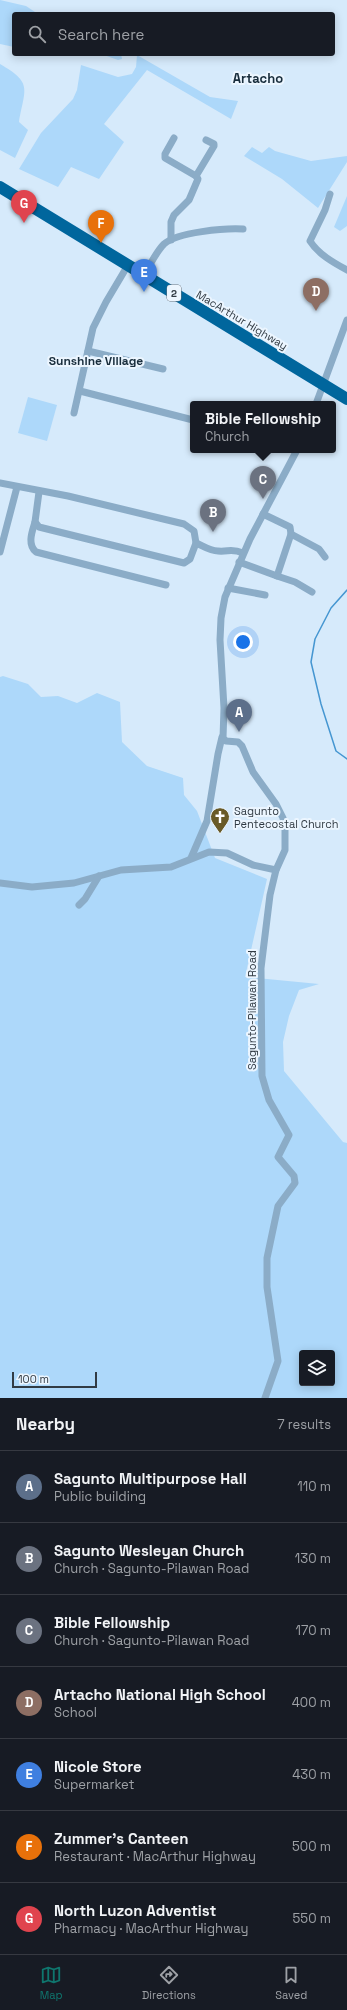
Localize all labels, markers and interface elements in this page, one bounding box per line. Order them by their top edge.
search box [12,12,335,56]
icon: search [26,23,48,45]
text: Search here [58,25,144,44]
district label: Artacho [233,70,283,87]
pin: G [11,190,37,223]
pin: F [88,210,114,243]
pin: E [131,259,157,292]
pin: D [303,278,329,311]
road number: 2 [167,285,181,301]
street label: MacArthur Highway [194,287,290,353]
district label: Sunshine Village [49,353,143,369]
popup [190,401,336,453]
text: Bible Fellowship [205,409,321,428]
text: Church [205,428,250,445]
pin: C [250,466,276,499]
pin: B [200,499,226,532]
your location [233,632,253,652]
pin: A [226,699,252,732]
place label: Sagunto Pentecostal Church [234,804,339,831]
church icon: Sagunto Pentecostal Church [209,806,231,834]
street label: Sagunto-Pilawan Road [245,950,259,1070]
map controls [299,1350,335,1386]
button: layers [299,1350,335,1386]
scale bar [12,1370,97,1389]
text: 100 m [18,1372,49,1386]
text: Nearby [16,1413,75,1435]
text: 7 results [277,1416,331,1433]
text: Sagunto Multipurpose Hall [54,1469,247,1488]
text: A [25,1478,33,1495]
text: 110 m [297,1478,331,1495]
text: Public building [54,1488,146,1505]
text: Sagunto Wesleyan Church [54,1541,244,1560]
text: B [25,1550,33,1567]
text: 130 m [295,1550,331,1567]
text: Church · Sagunto-Pilawan Road [54,1560,249,1577]
text: Bible Fellowship [54,1613,170,1632]
text: C [25,1622,33,1639]
text: 170 m [295,1622,331,1639]
text: Church · Sagunto-Pilawan Road [54,1632,249,1649]
text: Artacho National High School [54,1685,266,1704]
text: D [25,1694,33,1711]
text: 400 m [292,1694,331,1711]
text: School [54,1704,97,1721]
text: Nicole Store [54,1757,142,1776]
text: E [25,1766,33,1783]
text: 430 m [292,1766,331,1783]
text: Supermarket [54,1776,135,1793]
text: Zummer's Canteen [54,1829,188,1848]
text: F [26,1838,32,1855]
text: 500 m [292,1838,331,1855]
text: Restaurant · MacArthur Highway [54,1848,256,1865]
text: North Luzon Adventist [54,1901,216,1920]
text: G [25,1910,33,1927]
text: 550 m [293,1910,331,1927]
text: Pharmacy · MacArthur Highway [54,1920,248,1937]
tab: Map [40,1964,63,2002]
tab: Directions [142,1964,196,2002]
tab: Saved [275,1964,307,2002]

